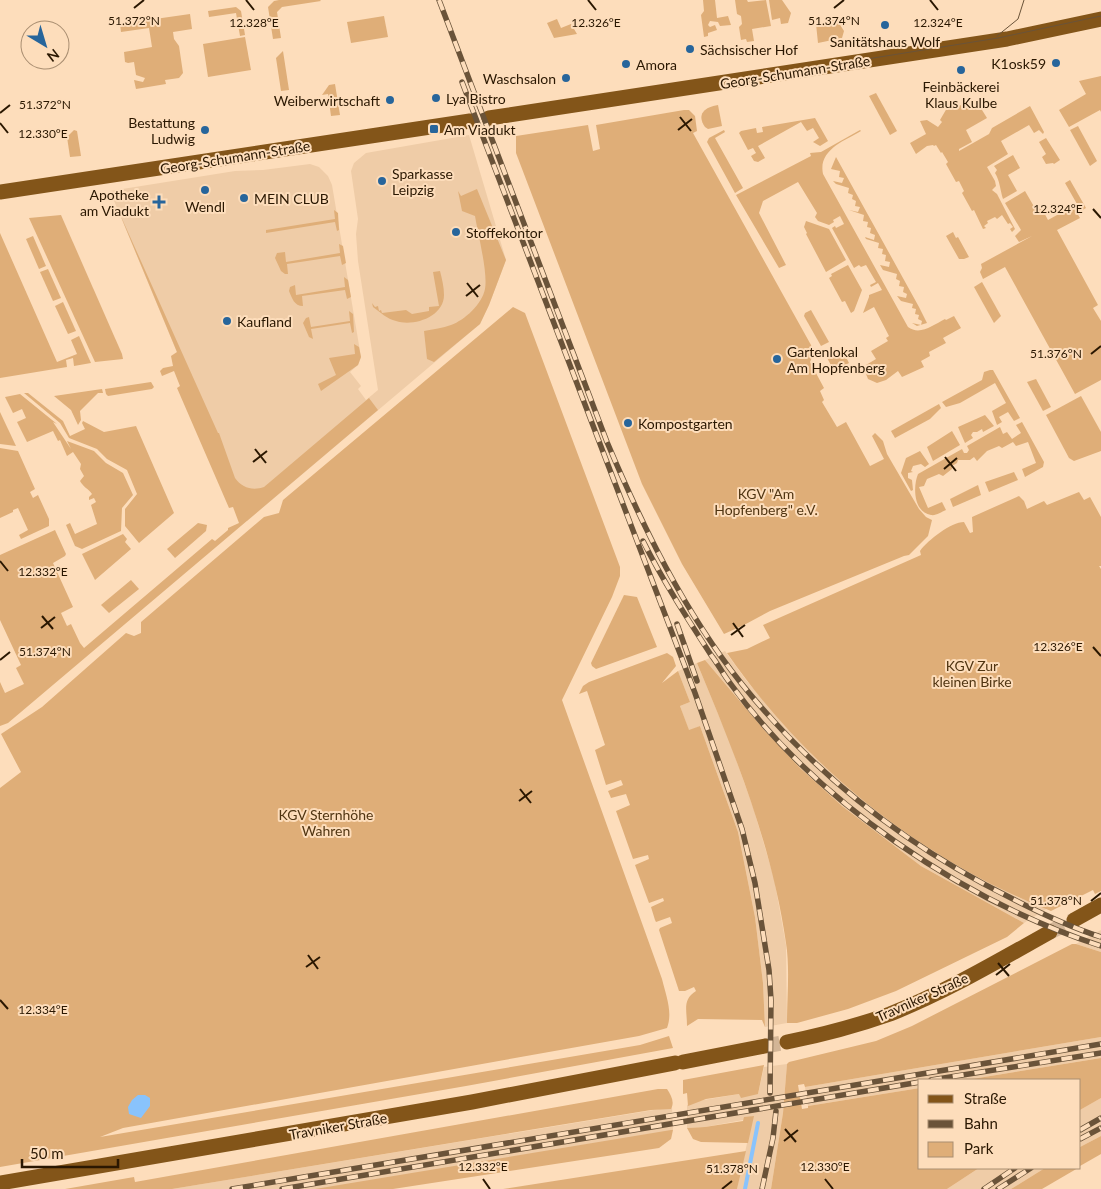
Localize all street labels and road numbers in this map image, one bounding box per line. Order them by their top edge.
street label: Georg-Schumann-Straße [719,52,871,92]
street label: Georg-Schumann-Straße [159,137,311,177]
street label: Travniker Straße [873,969,971,1025]
street label: Travniker Straße [288,1109,388,1143]

